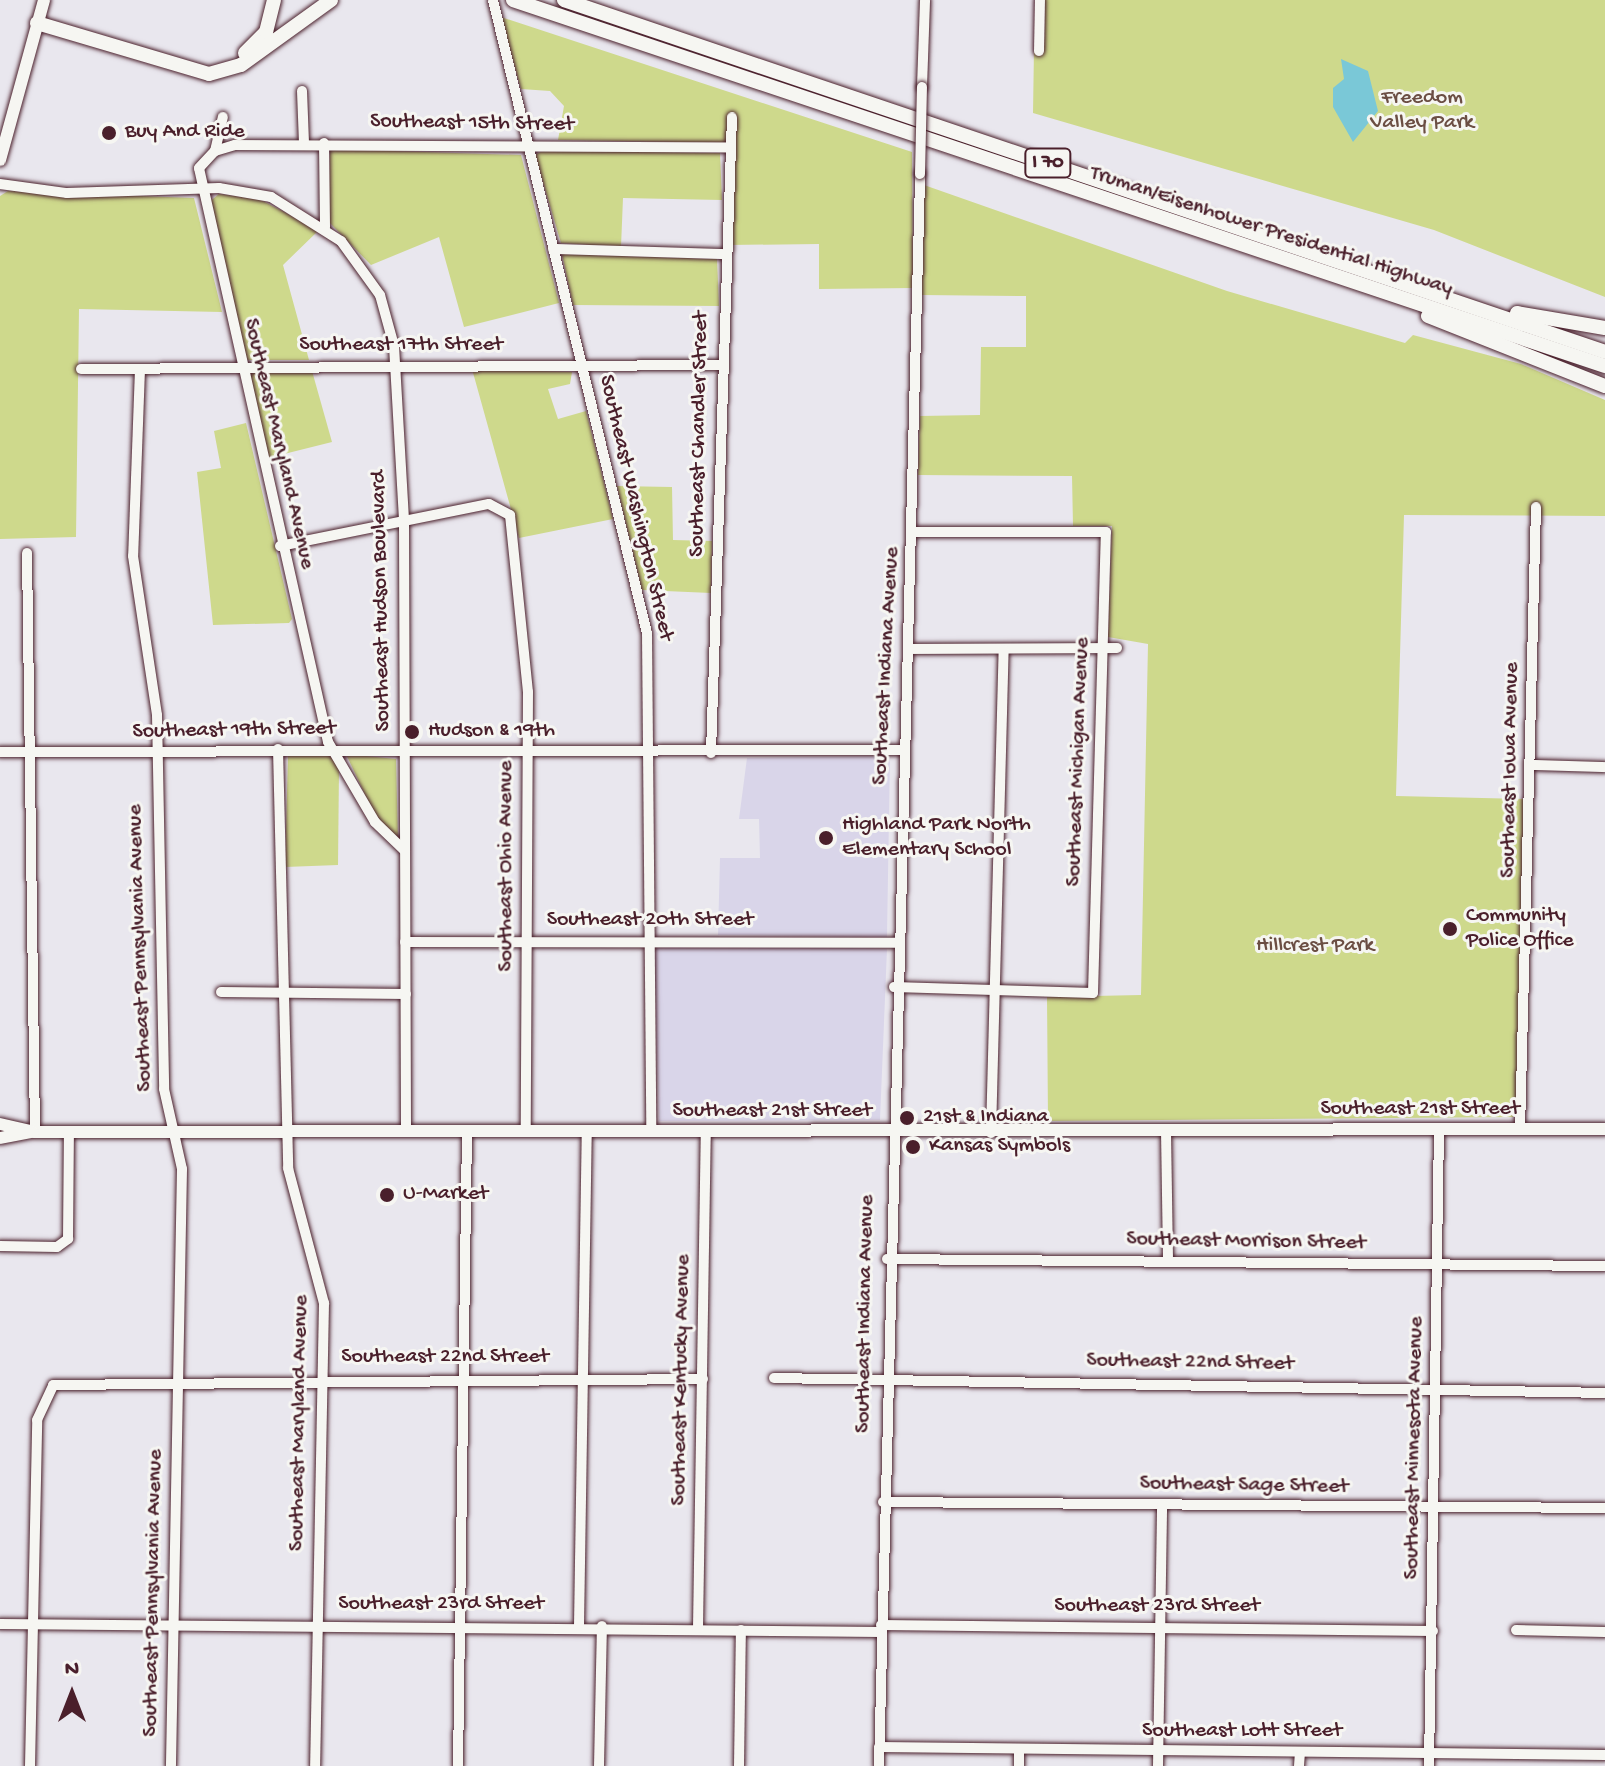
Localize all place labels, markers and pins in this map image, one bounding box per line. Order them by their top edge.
place label: Buy And Ride [125,120,245,146]
marker: Buy And Ride [100,124,118,142]
place label: Hudson & 19th [428,719,555,745]
marker: Hudson & 19th [403,723,421,741]
place label: Highland Park North Elementary School [842,812,1031,864]
marker: Highland Park North Elementary School [817,829,835,847]
place label: Community Police Office [1466,903,1574,954]
marker: Community Police Office [1441,920,1459,938]
place label: 21st & Indiana [923,1105,1049,1131]
marker: 21st & Indiana [898,1109,916,1127]
place label: Kansas Symbols [929,1134,1070,1160]
marker: Kansas Symbols [904,1138,922,1156]
place label: U-Market [403,1182,488,1208]
marker: U-Market [378,1186,396,1204]

